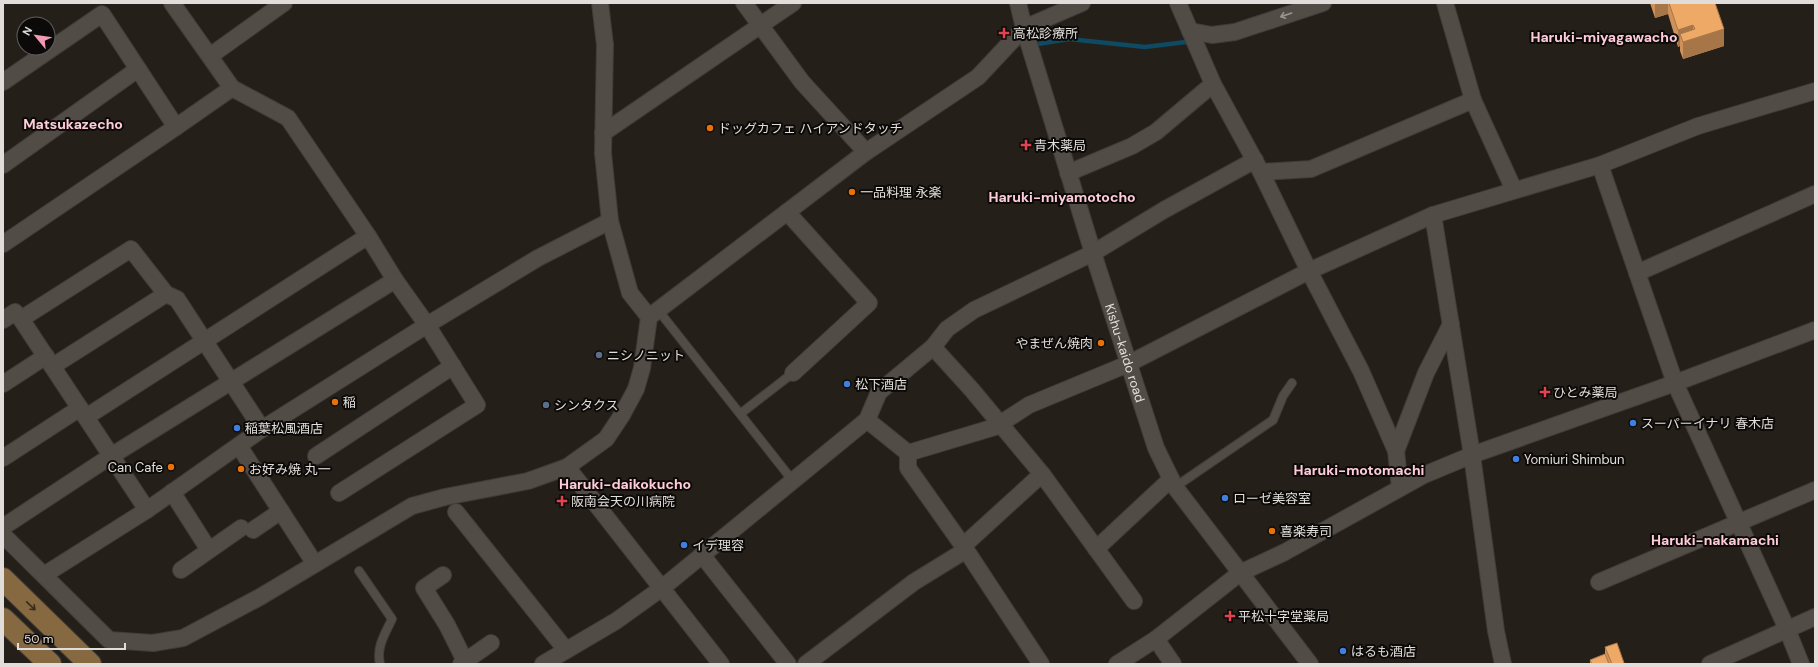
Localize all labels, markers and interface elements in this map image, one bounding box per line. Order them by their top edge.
one-way arrow [1280,12,1292,20]
north arrow [16,16,56,56]
text: N [19,24,35,38]
place label: 高松診療所 [1013,25,1078,42]
marker: 高松診療所 [998,27,1010,39]
district label: Haruki-miyagawacho [1530,28,1678,46]
district label: Matsukazecho [23,115,123,133]
place label: ドッグカフェ ハイアンドタッチ [718,120,903,137]
marker: ドッグカフェ ハイアンドタッチ [705,123,715,133]
place label: 青木薬局 [1034,137,1086,154]
marker: 青木薬局 [1021,140,1031,150]
place label: 一品料理 永楽 [860,184,941,201]
marker: 一品料理 永楽 [847,187,857,197]
district label: Haruki-miyamotocho [988,188,1136,206]
street label: Kishu-kaido road [1101,301,1149,405]
place label: やまぜん焼肉 [1015,335,1093,352]
marker: やまぜん焼肉 [1096,338,1106,348]
place label: ニシノニット [607,347,685,364]
marker: ニシノニット [594,350,604,360]
place label: 松下酒店 [855,376,907,393]
marker: 松下酒店 [842,379,852,389]
place label: ひとみ薬局 [1553,384,1618,401]
marker: ひとみ薬局 [1540,387,1550,397]
place label: 稲 [343,394,356,411]
marker: 稲 [330,397,340,407]
place label: シンタクス [554,397,619,414]
marker: シンタクス [541,400,551,410]
place label: スーパーイナリ 春木店 [1641,415,1774,432]
marker: スーパーイナリ 春木店 [1628,418,1638,428]
place label: 稲葉松風酒店 [245,420,323,437]
marker: 稲葉松風酒店 [232,423,242,433]
place label: Yomiuri Shimbun [1524,451,1624,468]
marker: Yomiuri Shimbun [1511,454,1521,464]
place label: Can Cafe [108,459,163,476]
place label: お好み焼 丸一 [249,461,330,478]
district label: Haruki-motomachi [1294,461,1425,479]
marker: Can Cafe [166,462,176,472]
marker: お好み焼 丸一 [236,464,246,474]
district label: Haruki-daikokucho [559,475,691,493]
place label: ローゼ美容室 [1233,490,1311,507]
place label: 阪南会天の川病院 [571,493,675,510]
marker: ローゼ美容室 [1220,493,1230,503]
marker: 阪南会天の川病院 [556,495,568,507]
place label: 喜楽寿司 [1280,523,1332,540]
marker: 喜楽寿司 [1267,526,1277,536]
district label: Haruki-nakamachi [1651,531,1779,549]
place label: イデ理容 [692,537,744,554]
marker: イデ理容 [679,540,689,550]
one-way arrow [26,602,36,611]
place label: 平松十字堂薬局 [1238,608,1329,625]
marker: 平松十字堂薬局 [1225,611,1235,621]
scale bar [18,625,125,651]
text: 50 m [24,631,53,647]
place label: はるも酒店 [1351,643,1416,660]
marker: はるも酒店 [1338,646,1348,656]

